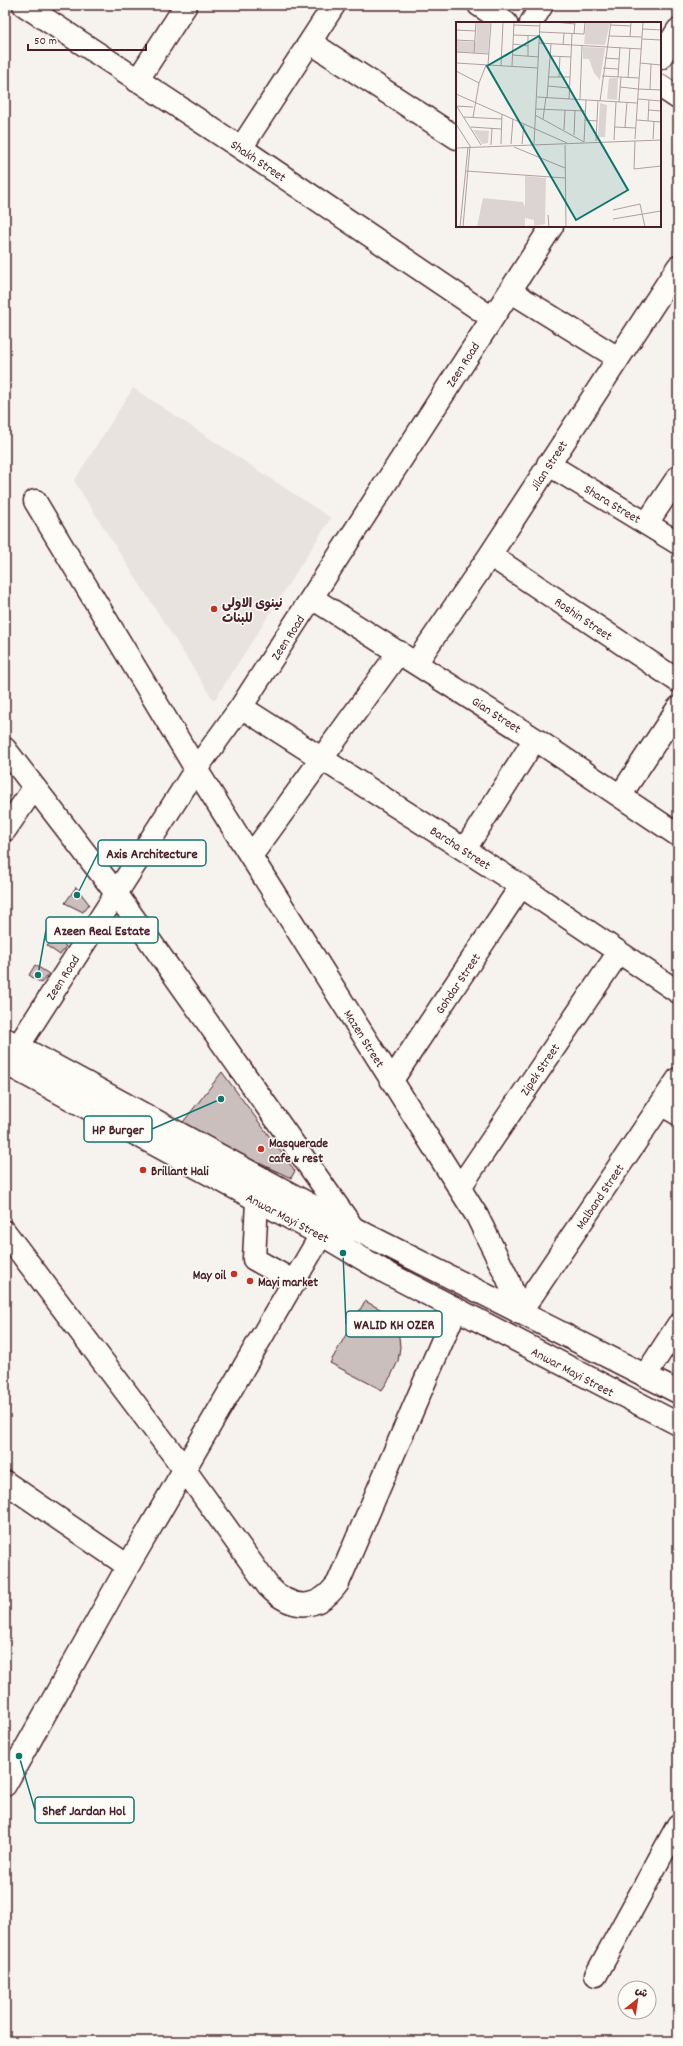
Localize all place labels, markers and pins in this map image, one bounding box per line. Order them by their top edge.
place label: نينوى الاولى للبنات [222,595,283,629]
marker: نينوى الاولى للبنات [209,604,219,614]
callout: Axis Architecture [98,840,206,866]
callout: Azeen Real Estate [46,917,158,943]
callout: HP Burger [84,1116,152,1142]
place label: Masquerade cafe & rest [269,1135,328,1169]
marker: Masquerade cafe & rest [256,1144,266,1154]
place label: Brillant Hali [151,1163,209,1182]
marker: Brillant Hali [138,1165,148,1175]
place label: May oil [193,1267,227,1286]
marker: May oil [229,1269,239,1279]
place label: Mayi market [258,1274,318,1293]
marker: Mayi market [245,1276,255,1286]
callout: WALID KH OZER [346,1311,442,1337]
callout: Shef Jardan Hol [35,1797,134,1823]

